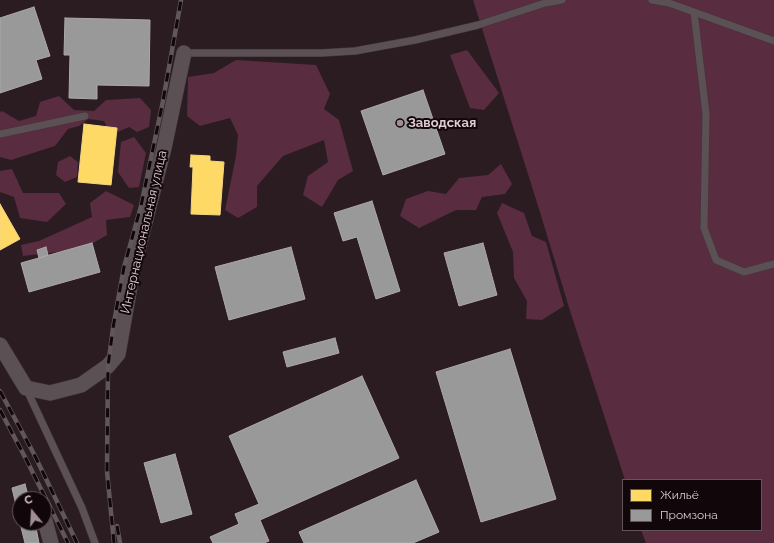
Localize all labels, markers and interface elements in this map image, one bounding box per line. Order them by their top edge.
place label: Заводская [408,115,476,131]
marker: Заводская [395,118,405,128]
street label: Интернациональная улица [118,149,170,315]
legend [622,479,762,531]
text: Жильё [660,488,699,502]
north arrow [12,491,52,531]
text: С [23,493,34,507]
text: Промзона [660,508,718,522]

